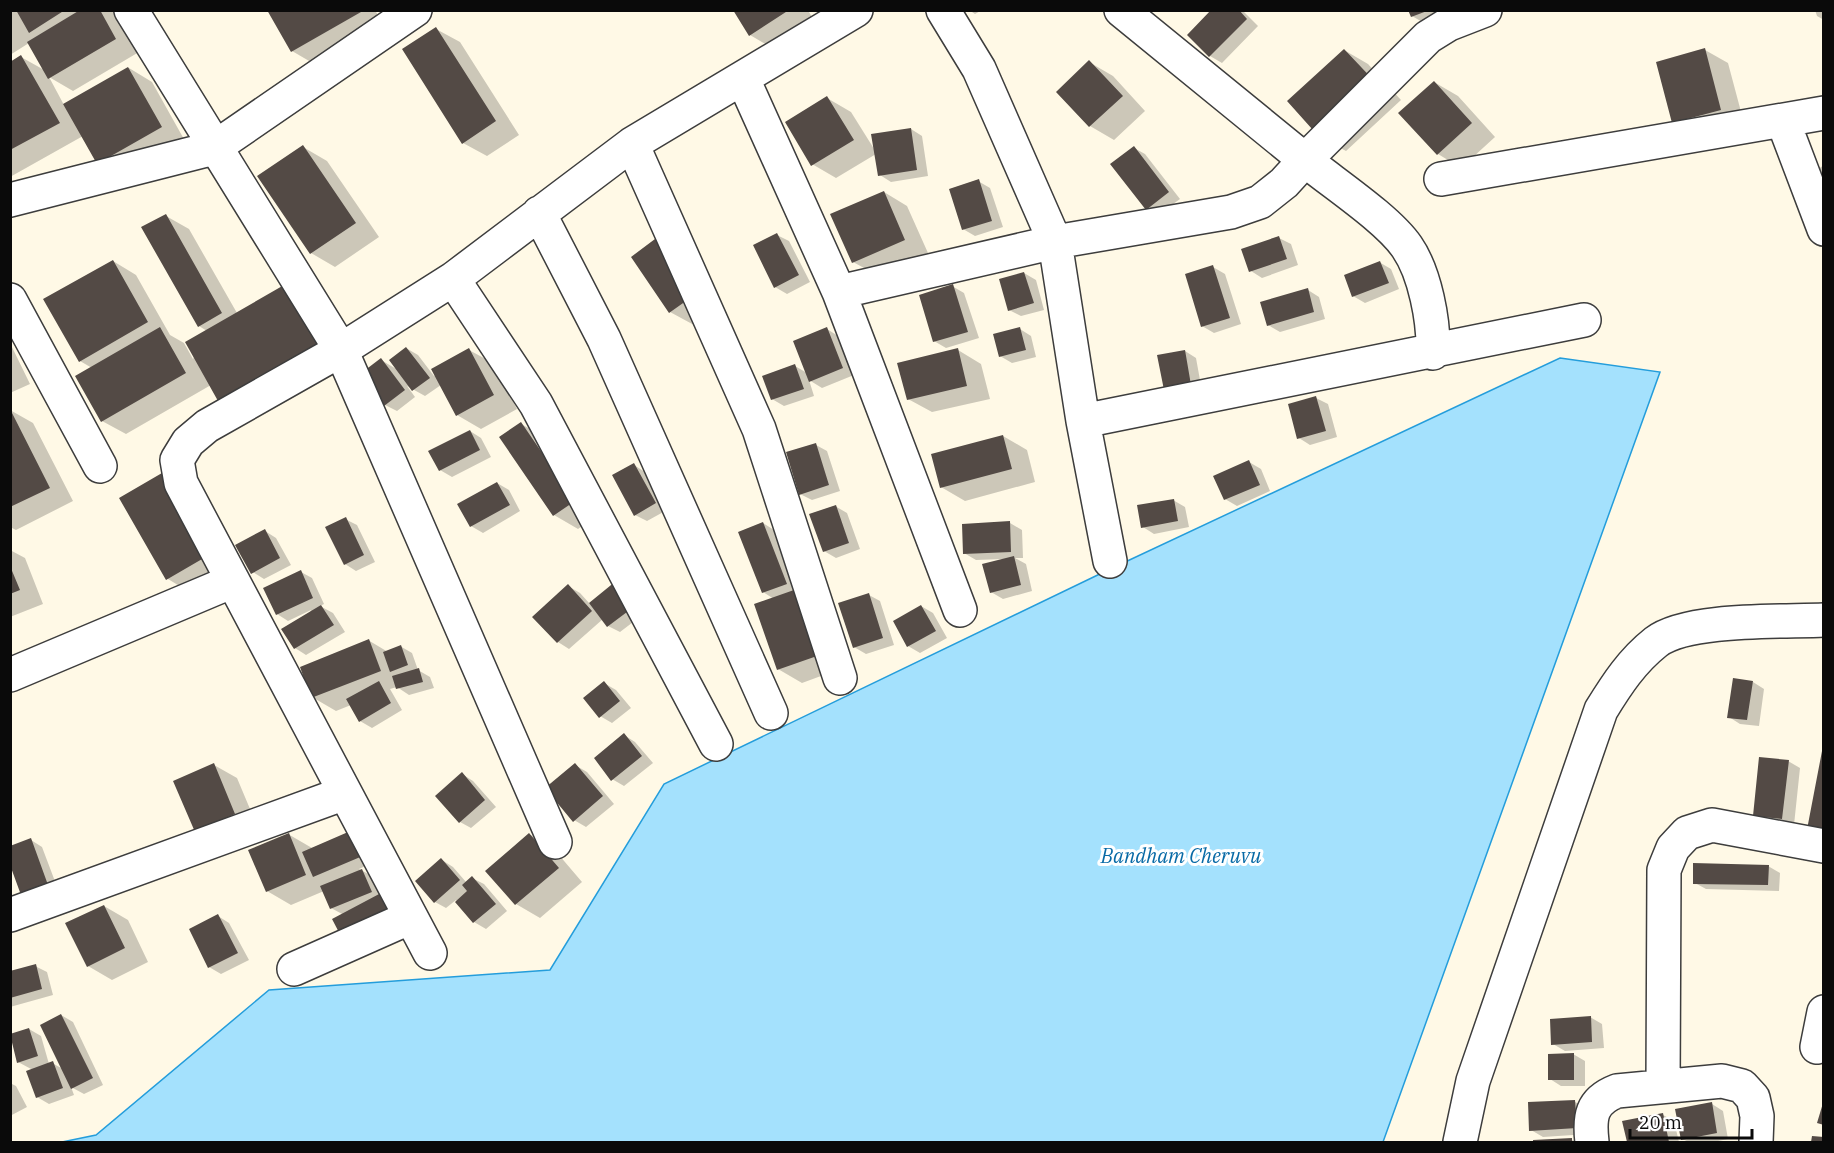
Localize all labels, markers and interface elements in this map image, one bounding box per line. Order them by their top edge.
water label: Bandham Cheruvu [1100,842,1262,869]
scale bar [1630,1102,1752,1140]
text: 20 m [1639,1111,1682,1134]

